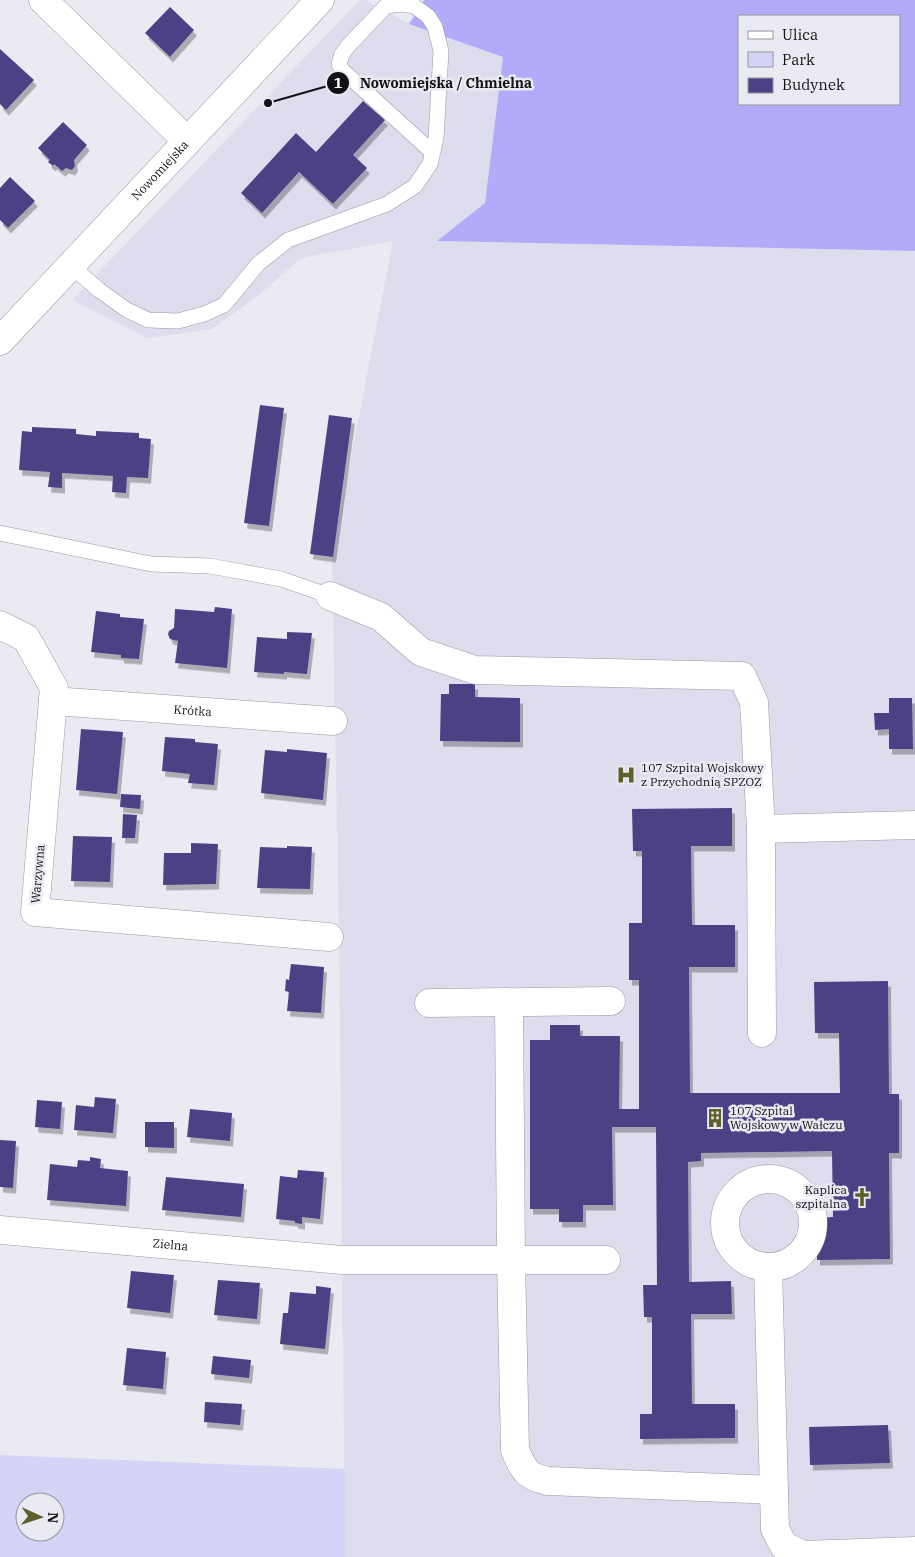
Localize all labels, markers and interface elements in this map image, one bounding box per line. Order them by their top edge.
legend [738,15,900,105]
text: Ulica [782,25,818,44]
text: Park [782,50,815,69]
callout: Nowomiejska / Chmielna [325,68,542,97]
text: 1 [333,73,343,92]
text: Nowomiejska / Chmielna [360,74,532,92]
text: Budynek [782,75,845,94]
street label: Nowomiejska [128,137,192,203]
street label: Krótka [173,702,213,719]
place label: 107 Szpital Wojskowy z Przychodnią SPZOZ [641,760,764,789]
hospital icon: 107 Szpital Wojskowy z Przychodnią SPZOZ [615,764,637,786]
street label: Warzywna [27,843,48,904]
place label: 107 Szpital Wojskowy w Wałczu [730,1103,843,1132]
building icon: 107 Szpital Wojskowy w Wałczu [704,1107,726,1129]
place label: Kaplica szpitalna [796,1182,847,1211]
church icon: Kaplica szpitalna [851,1186,873,1208]
street label: Zielna [152,1235,189,1254]
north arrow [15,1492,65,1542]
text: N [44,1512,62,1524]

